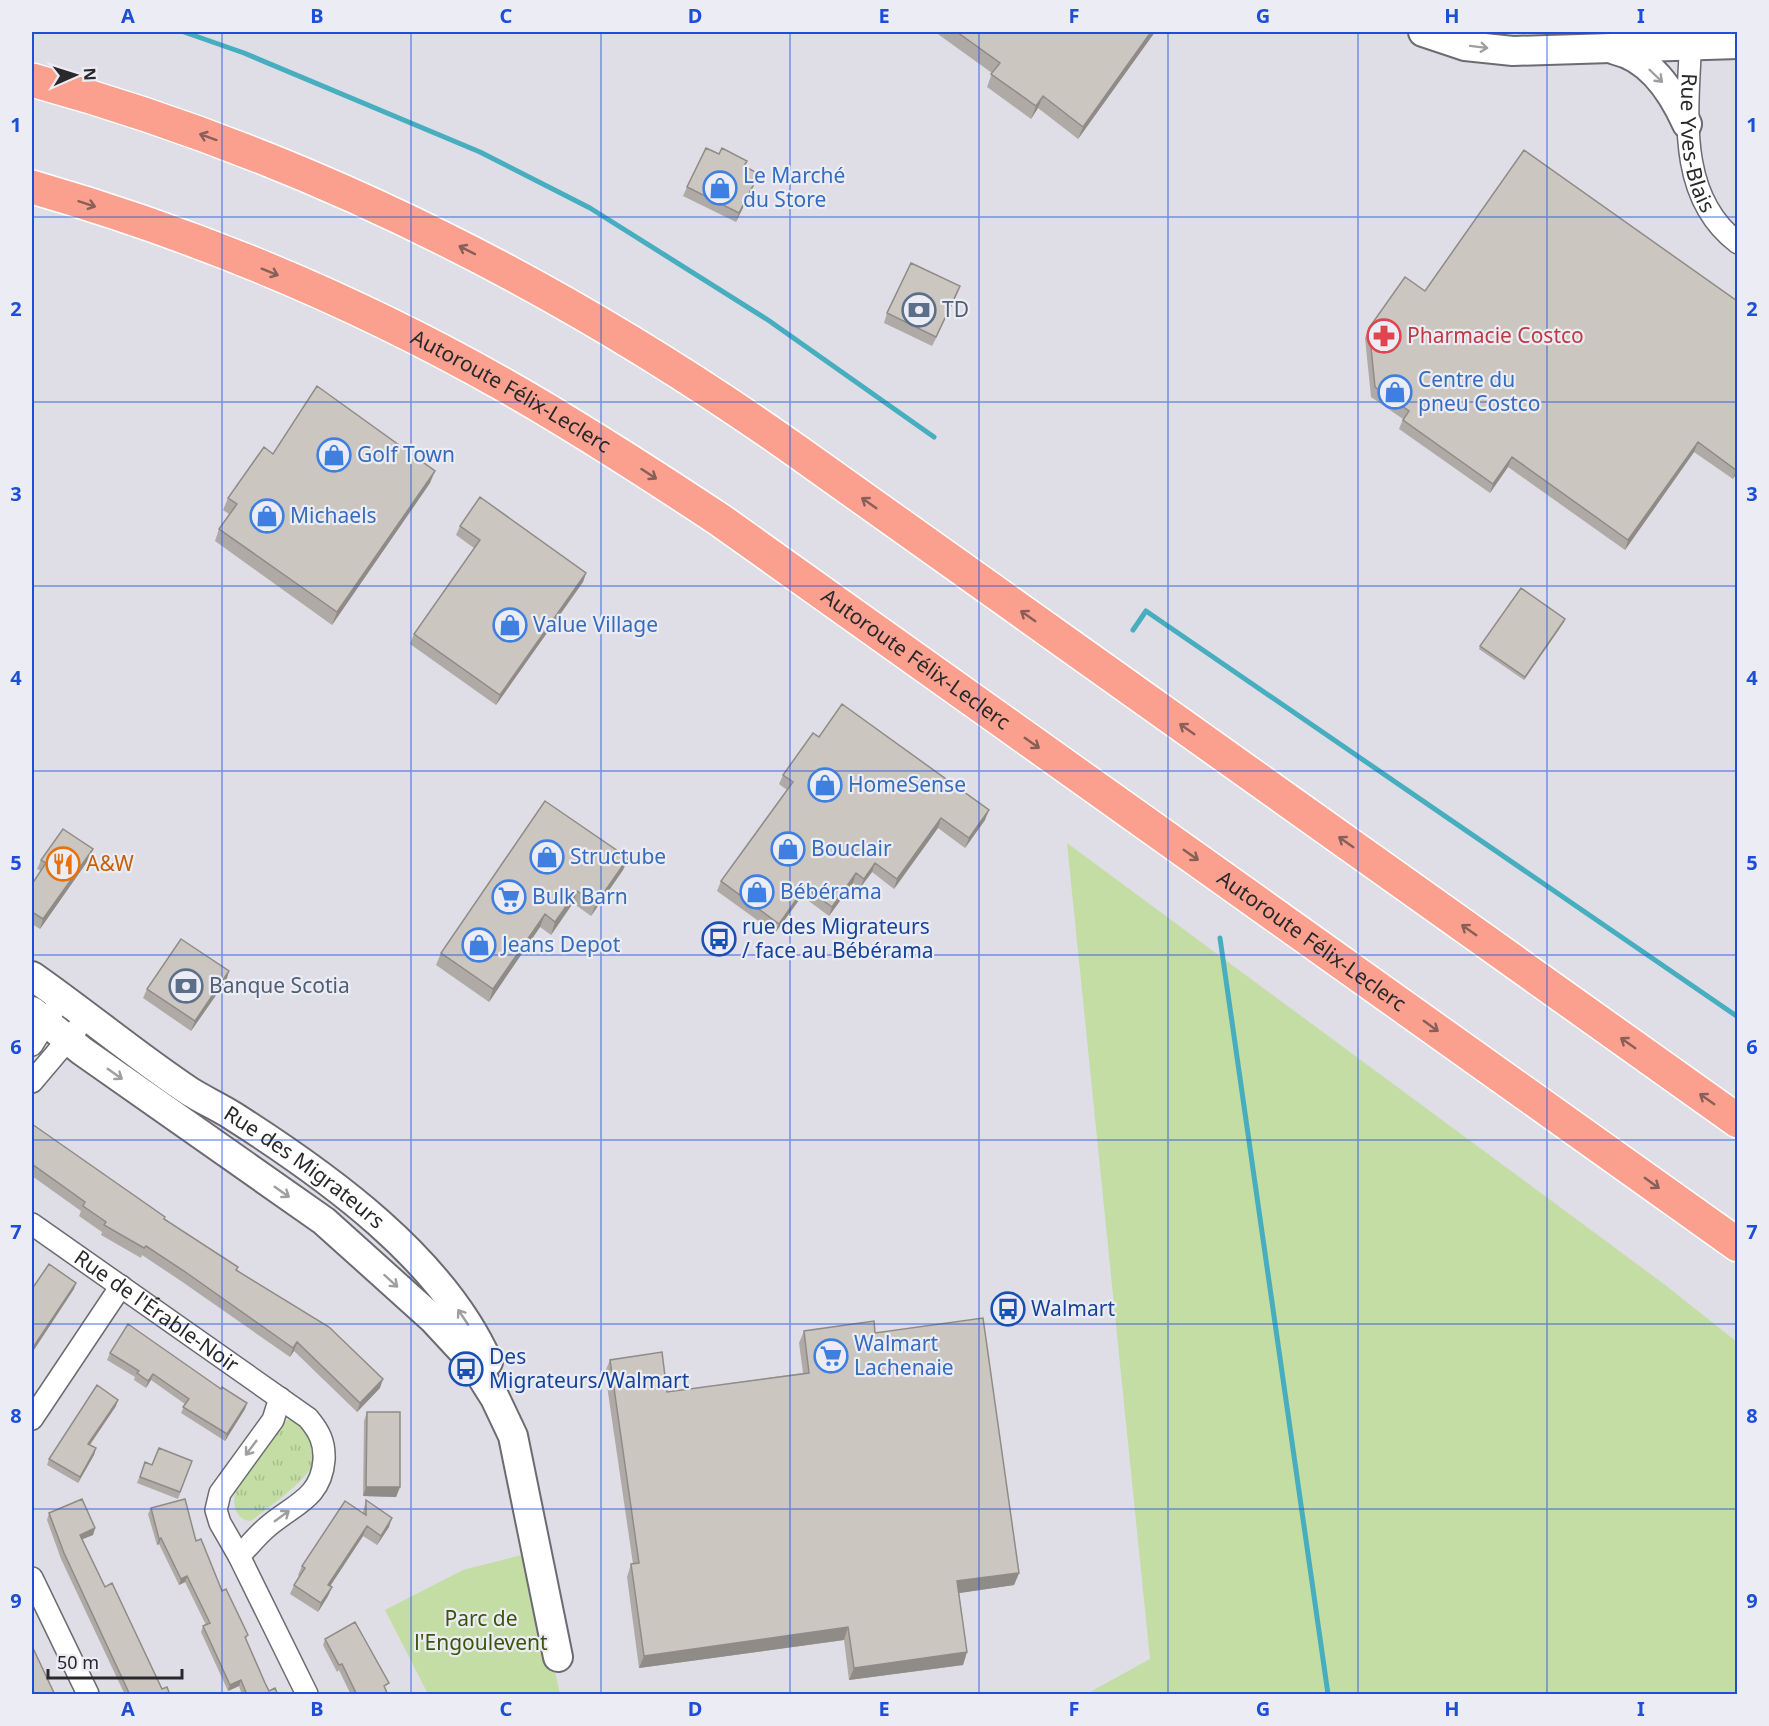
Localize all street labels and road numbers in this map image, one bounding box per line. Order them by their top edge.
street label: Rue Yves-Blais [1675,73,1722,217]
street label: Autoroute Félix-Leclerc [407,323,616,459]
street label: Autoroute Félix-Leclerc [816,582,1016,735]
street label: Autoroute Félix-Leclerc [1212,864,1412,1017]
street label: Rue des Migrateurs [219,1099,391,1235]
street label: Rue de l'Érable-Noir [69,1243,245,1378]

